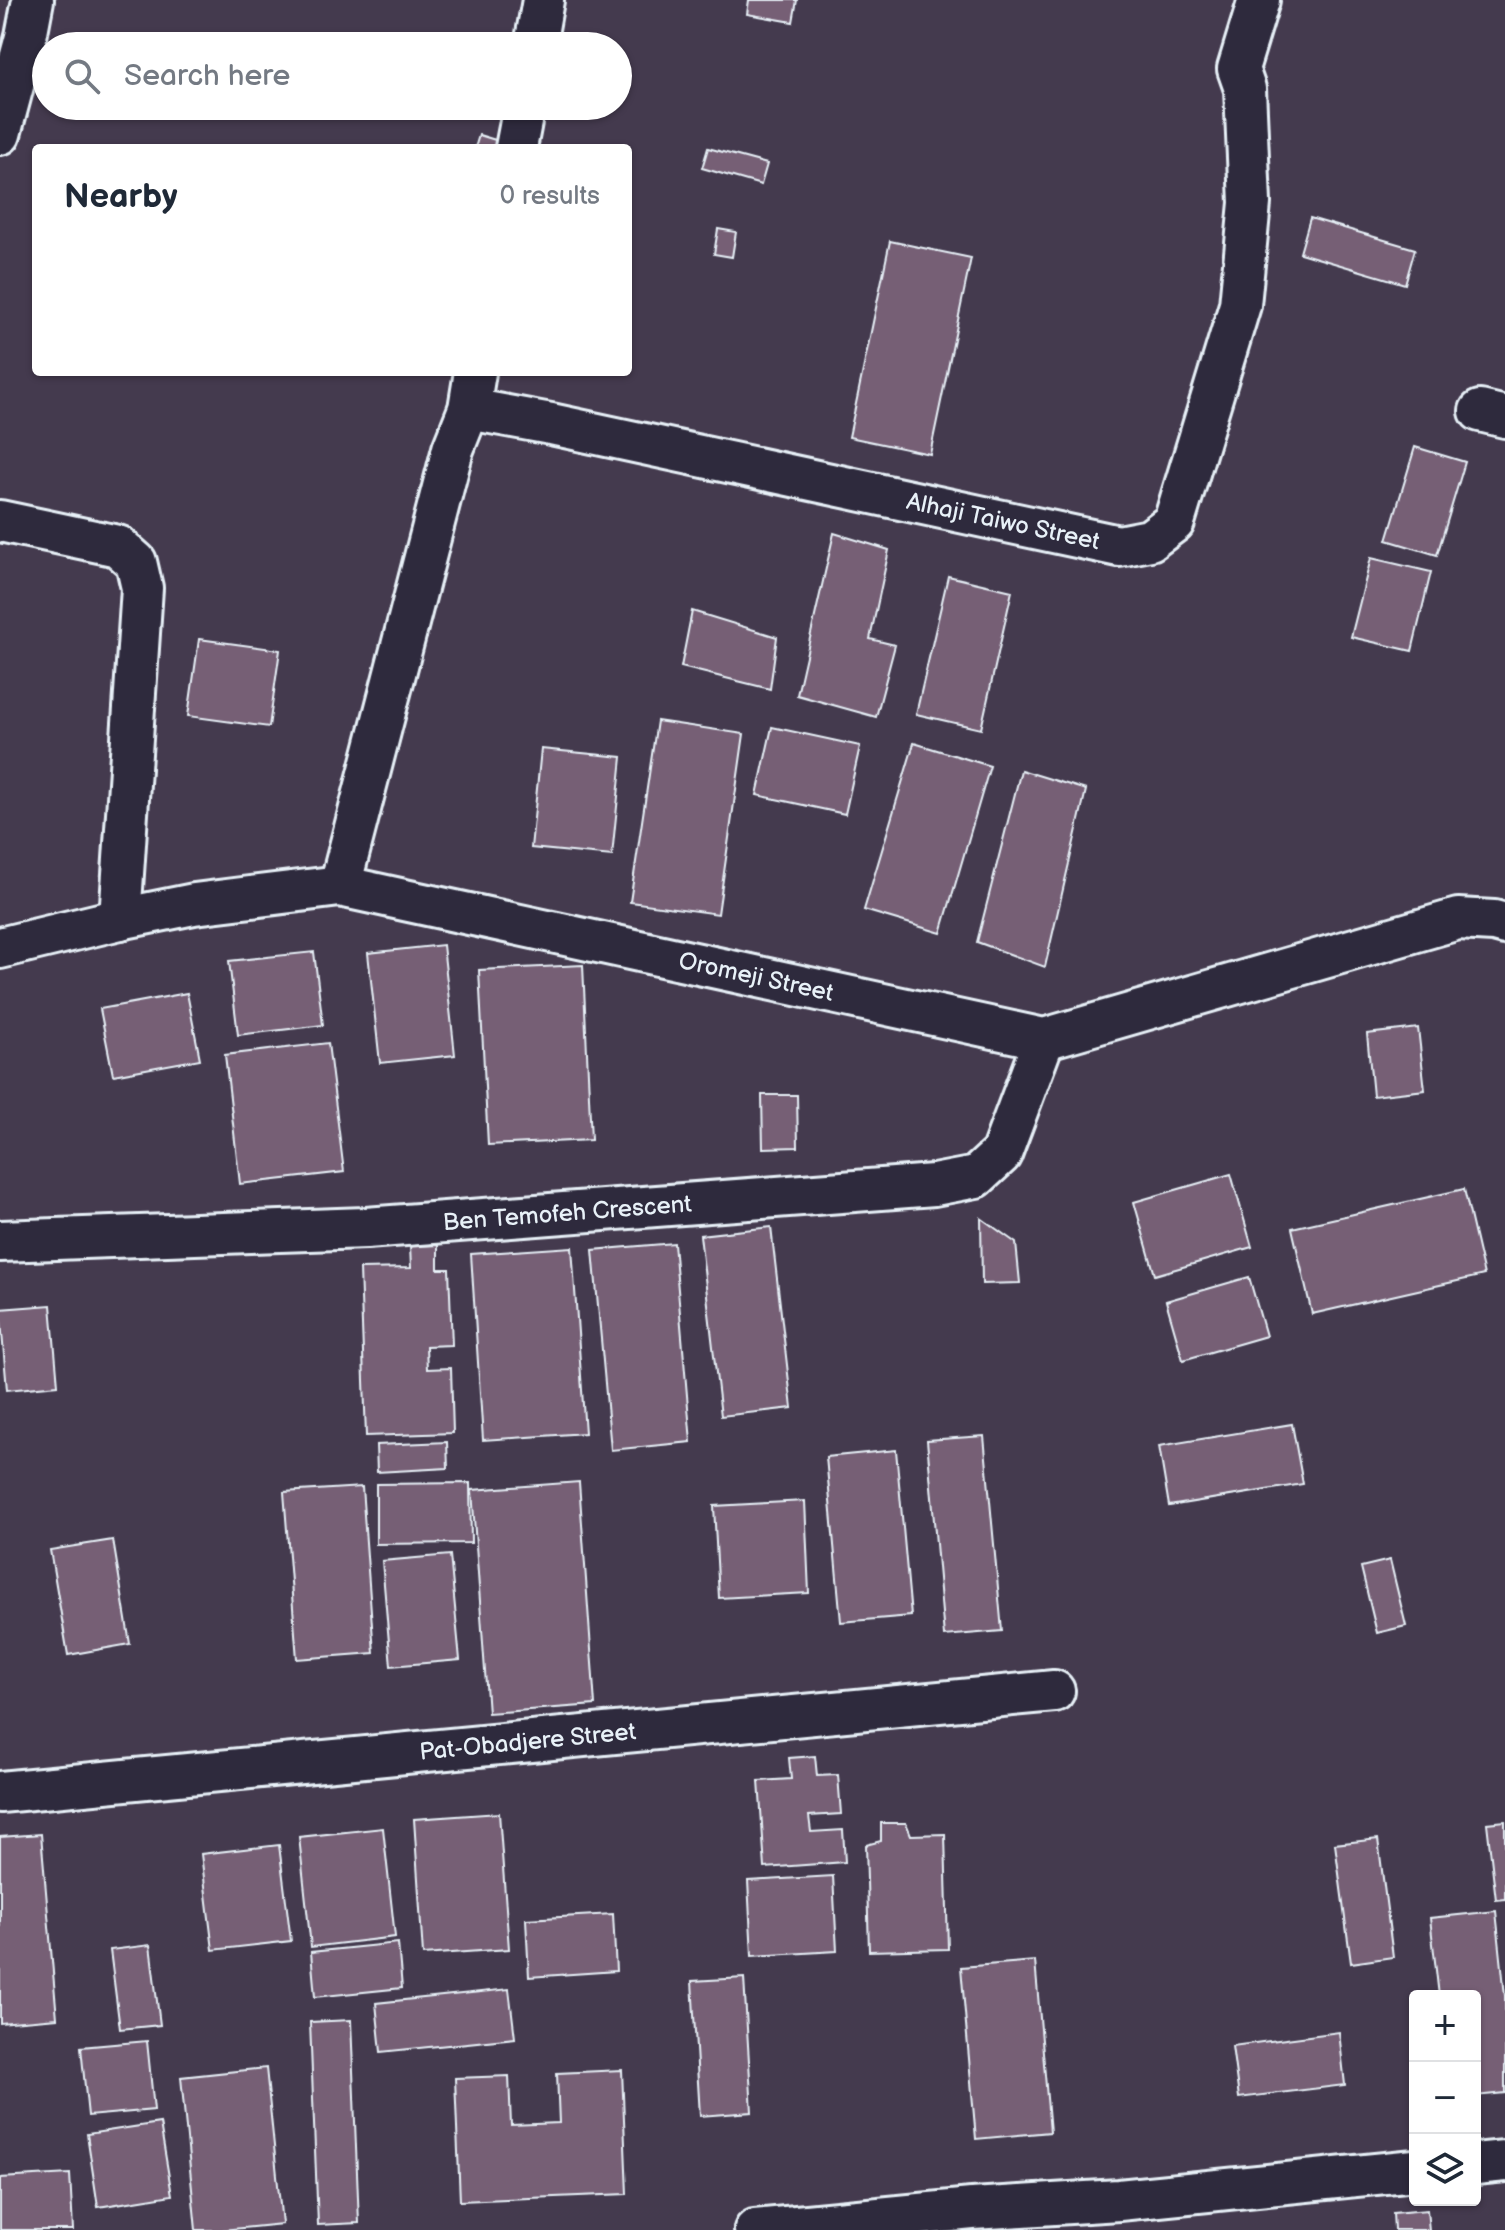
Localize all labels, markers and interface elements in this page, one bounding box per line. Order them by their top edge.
search box [32,32,632,120]
icon: search [60,54,104,98]
text: Search here [124,58,290,94]
text: Nearby [64,176,178,217]
text: 0 results [500,181,600,212]
street label: Alhaji Taiwo Street [904,487,1103,557]
street label: Oromeji Street [676,946,837,1008]
street label: Ben Temofeh Crescent [442,1189,693,1237]
street label: Pat-Obadjere Street [418,1717,638,1767]
map controls [1409,1990,1481,2206]
button: + [1409,1990,1481,2062]
button: − [1409,2062,1481,2134]
button: layers [1409,2134,1481,2206]

